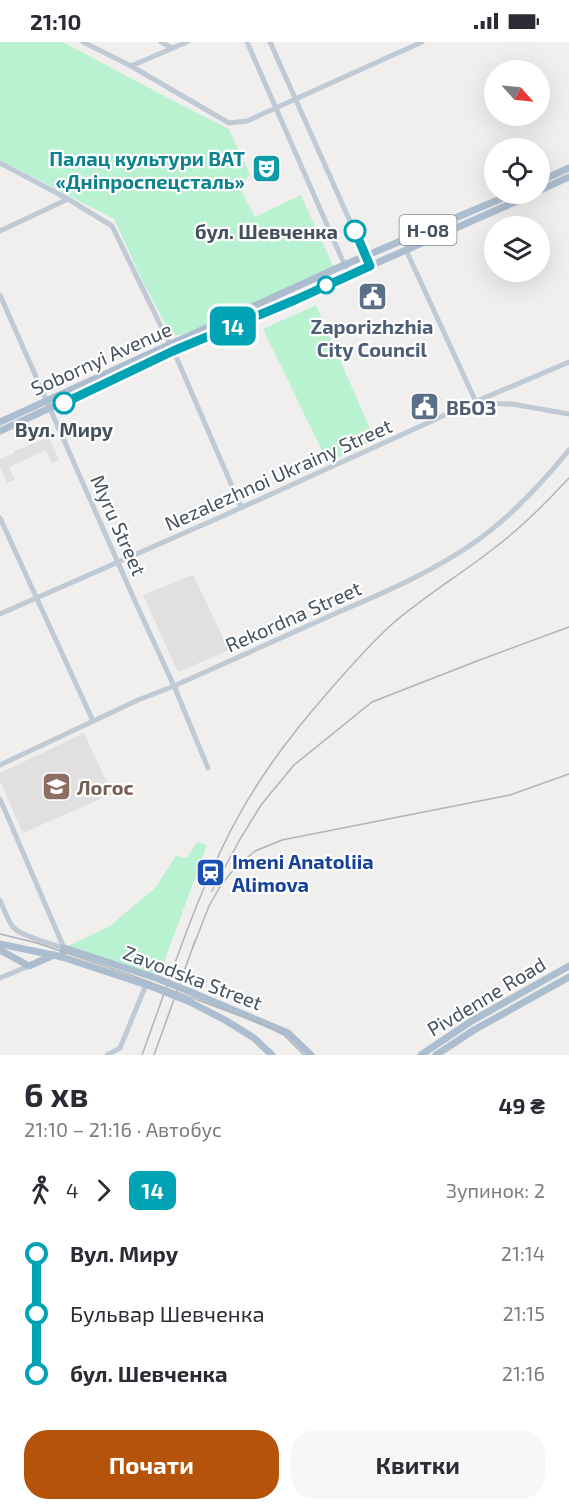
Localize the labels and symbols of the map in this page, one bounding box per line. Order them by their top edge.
north arrow [484,60,550,126]
place label: Палац культури ВАТ «Дніпроспецсталь» [49,146,245,193]
theatre icon: Палац культури ВАТ «Дніпроспецсталь» [250,153,282,185]
road number: Н-08 [400,215,456,245]
place label: бул. Шевченка [195,219,338,243]
marker: бул. Шевченка [344,220,366,242]
unlabelled marker [317,276,335,294]
public building icon: Zaporizhzhia City Council [356,280,388,312]
line badge: 14 [206,306,260,346]
place label: Zaporizhzhia City Council [311,314,433,362]
street label: Sobornyi Avenue [27,316,175,400]
public building icon: ВБОЗ [409,391,441,423]
marker: Вул. Миру [53,392,75,414]
place label: ВБОЗ [446,395,496,419]
street label: Nezalezhnoi Ukrainy Street [161,413,396,535]
place label: Вул. Миру [15,417,114,441]
street label: Myru Street [86,471,152,579]
street label: Rekordna Street [221,575,365,657]
school or university icon: Логос [40,771,72,803]
place label: Логос [77,775,134,799]
place label: Imeni Anatoliia Alimova [232,849,374,896]
station icon: Imeni Anatoliia Alimova [195,856,227,888]
street label: Zavodska Street [120,939,266,1015]
street label: Pivdenne Road [422,951,550,1041]

